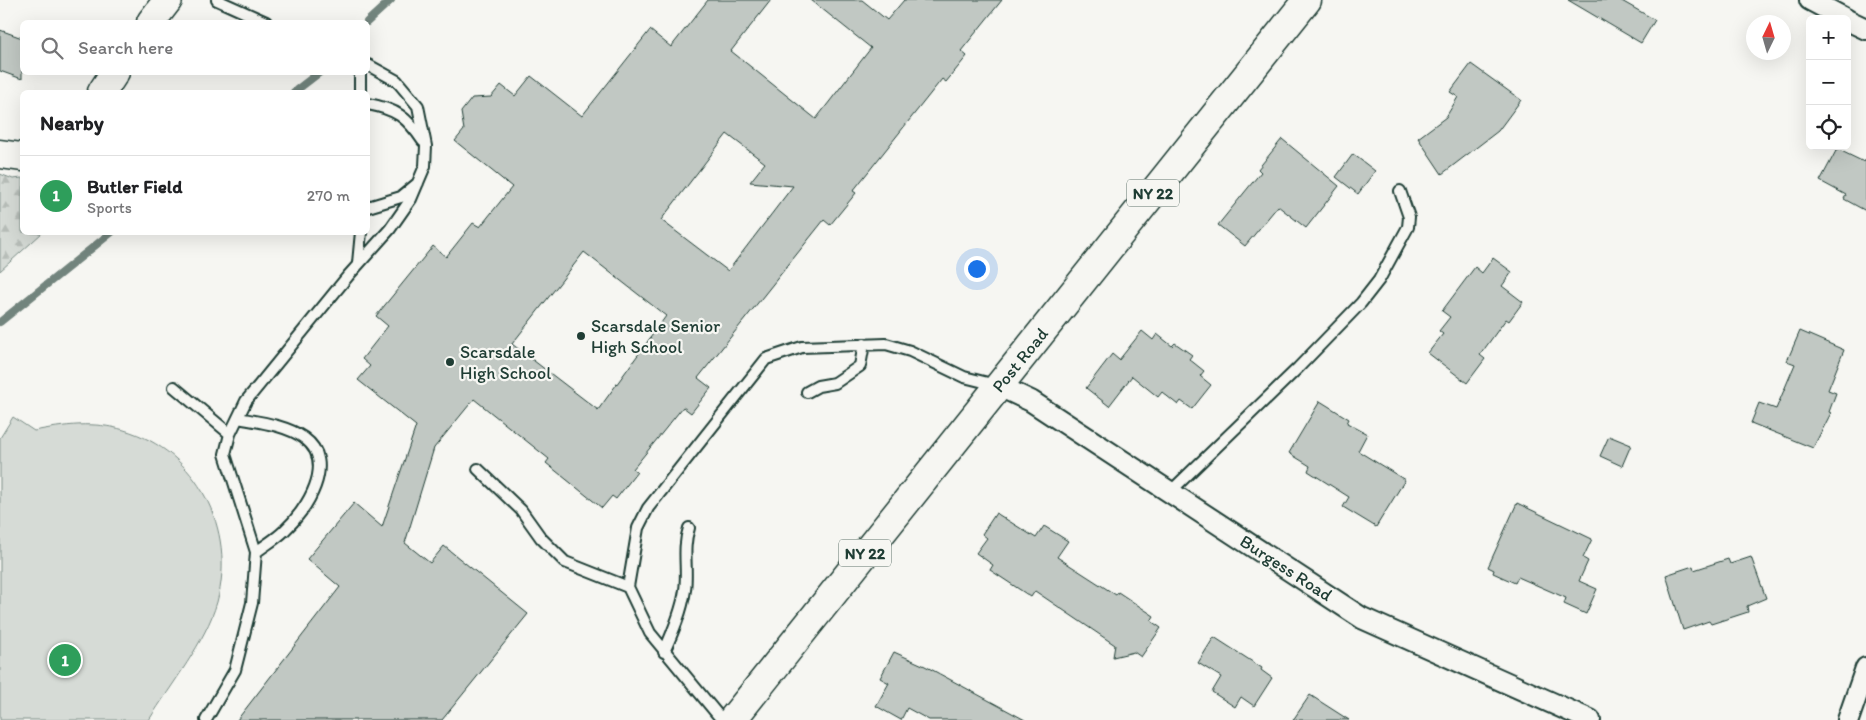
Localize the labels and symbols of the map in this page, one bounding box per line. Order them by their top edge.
north arrow [1746,15,1791,60]
road number: NY 22 [1127,180,1179,207]
your location [964,256,990,282]
place label: Scarsdale Senior High School [591,315,721,358]
street label: Post Road [987,323,1053,397]
marker: Scarsdale Senior High School [575,330,587,342]
place label: Scarsdale High School [460,341,551,384]
marker: Scarsdale High School [444,356,456,368]
street label: Burgess Road [1236,530,1337,606]
road number: NY 22 [839,540,891,566]
pin: 1 [49,641,81,679]

